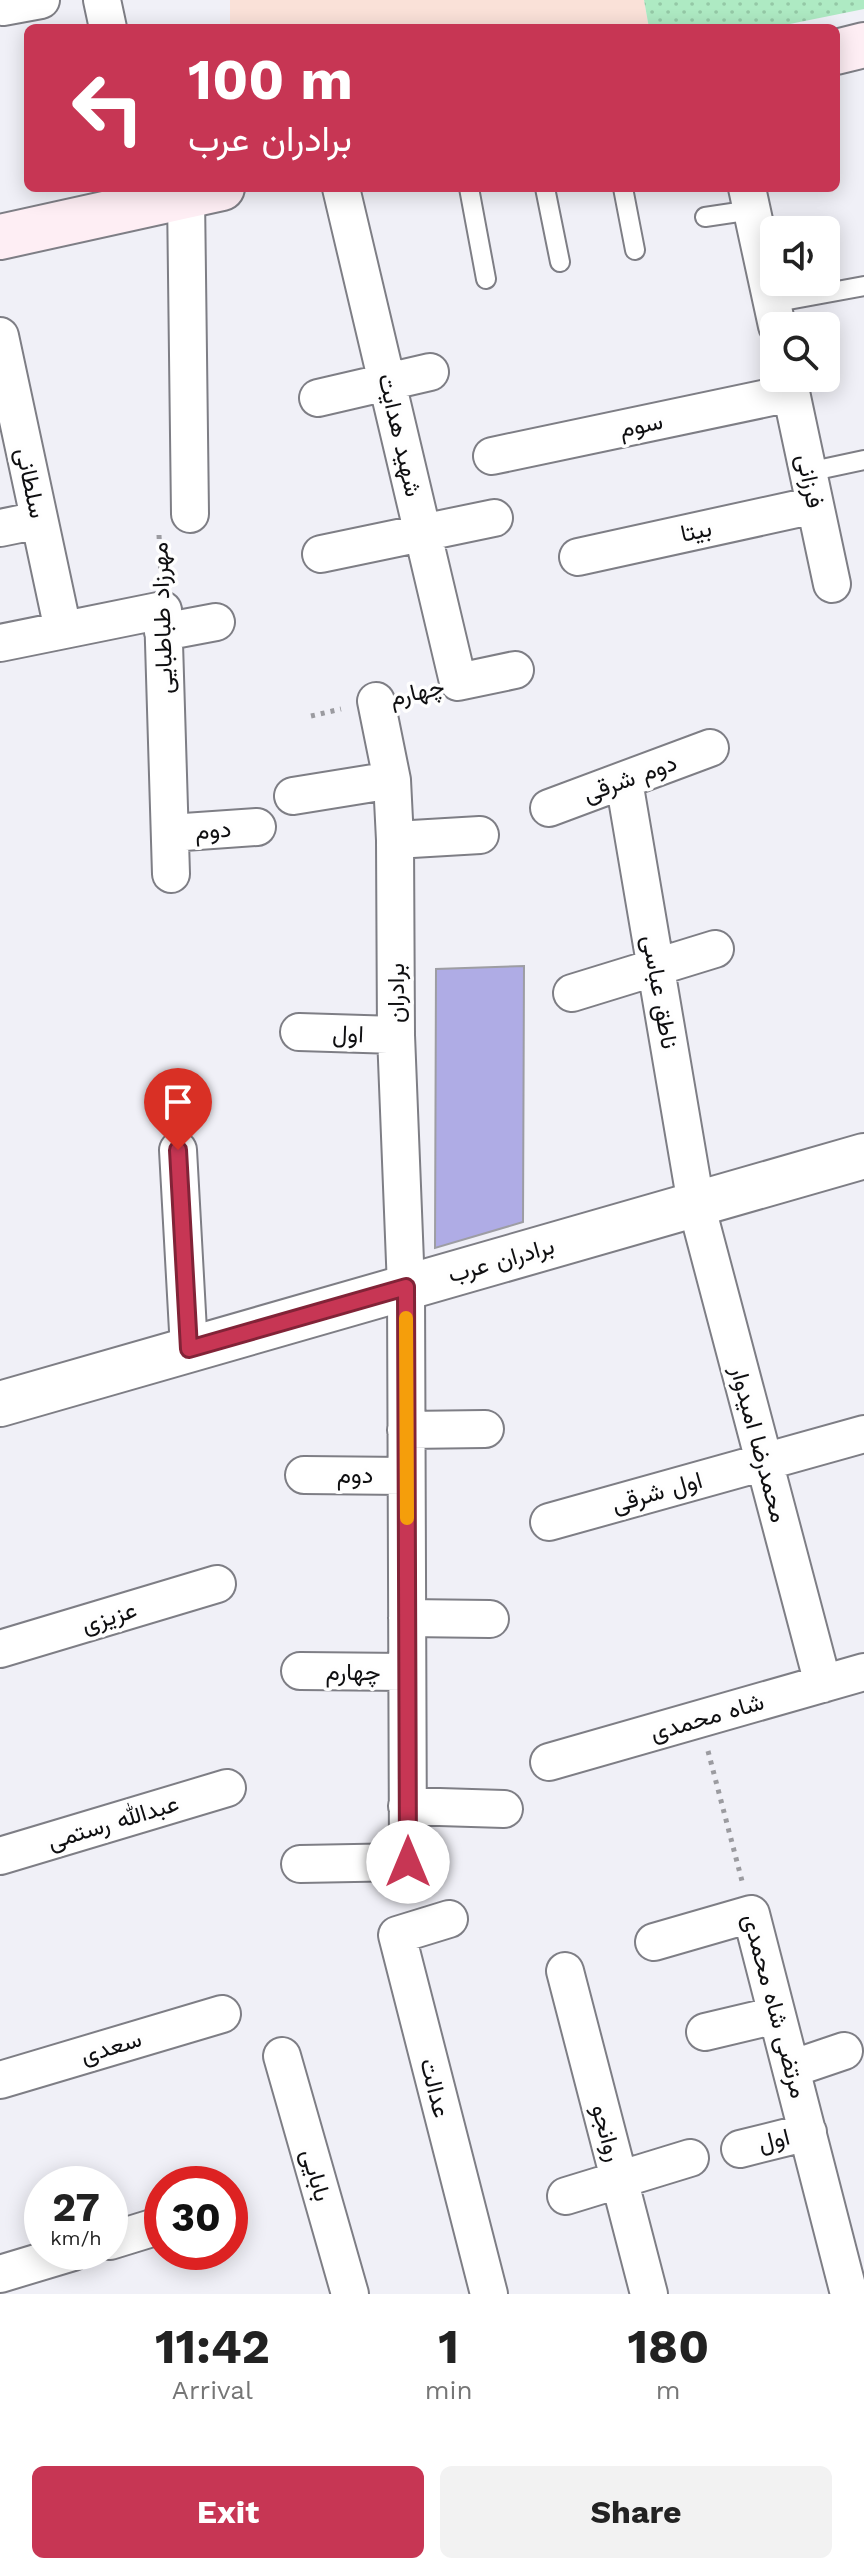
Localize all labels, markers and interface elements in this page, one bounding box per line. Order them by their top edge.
text: 100 m [188,47,353,113]
icon: left [56,56,160,160]
text: برادران عرب [188,118,352,160]
map controls [760,216,840,392]
button: sound [760,216,840,296]
button: search [760,312,840,392]
street label: شهید هدایت [371,371,428,499]
street label: سوم [617,407,666,445]
street label: سلطانی [10,445,52,521]
street label: فرزانی [790,451,829,511]
street label: بیتا [678,514,714,548]
street label: مهرزاد طباطبایی [145,541,180,695]
street label: چهارم [387,672,447,714]
street label: دوم شرقی [579,748,681,810]
street label: دوم [194,815,232,847]
street label: ناطق عباسی [636,933,684,1051]
street label: برادران [382,963,411,1023]
street label: اول [332,1019,364,1050]
pin [144,1068,212,1150]
icon: arrive [156,1080,200,1124]
street label: برادران عرب [445,1231,558,1289]
street label: محمدرضا امیدوار [723,1362,793,1526]
street label: دوم [337,1461,373,1491]
street label: اول شرقی [609,1466,706,1519]
street label: عزیزی [78,1595,140,1640]
street label: چهارم [326,1658,380,1688]
street label: شاه محمدی [647,1687,767,1747]
street label: عبدالله رستمی [44,1789,182,1856]
position arrow [366,1820,450,1904]
street label: مرتضی شاه محمدی [736,1911,813,2101]
street label: سعدی [77,2024,145,2070]
street label: عدالت [414,2055,456,2121]
street label: روانجو [585,2101,628,2165]
street label: اول [755,2123,793,2158]
street label: بابایی [295,2146,337,2204]
speed limit sign: 30 [144,2166,248,2270]
text: 27 [52,2184,100,2231]
text: km/h [50,2226,102,2250]
text: 11:42 [155,2318,270,2375]
text: 1 [438,2318,459,2375]
text: 180 [627,2318,709,2375]
text: Arrival [172,2375,253,2405]
text: min [425,2375,473,2405]
text: m [656,2375,681,2405]
button: Exit [32,2466,424,2558]
button: Share [440,2466,832,2558]

